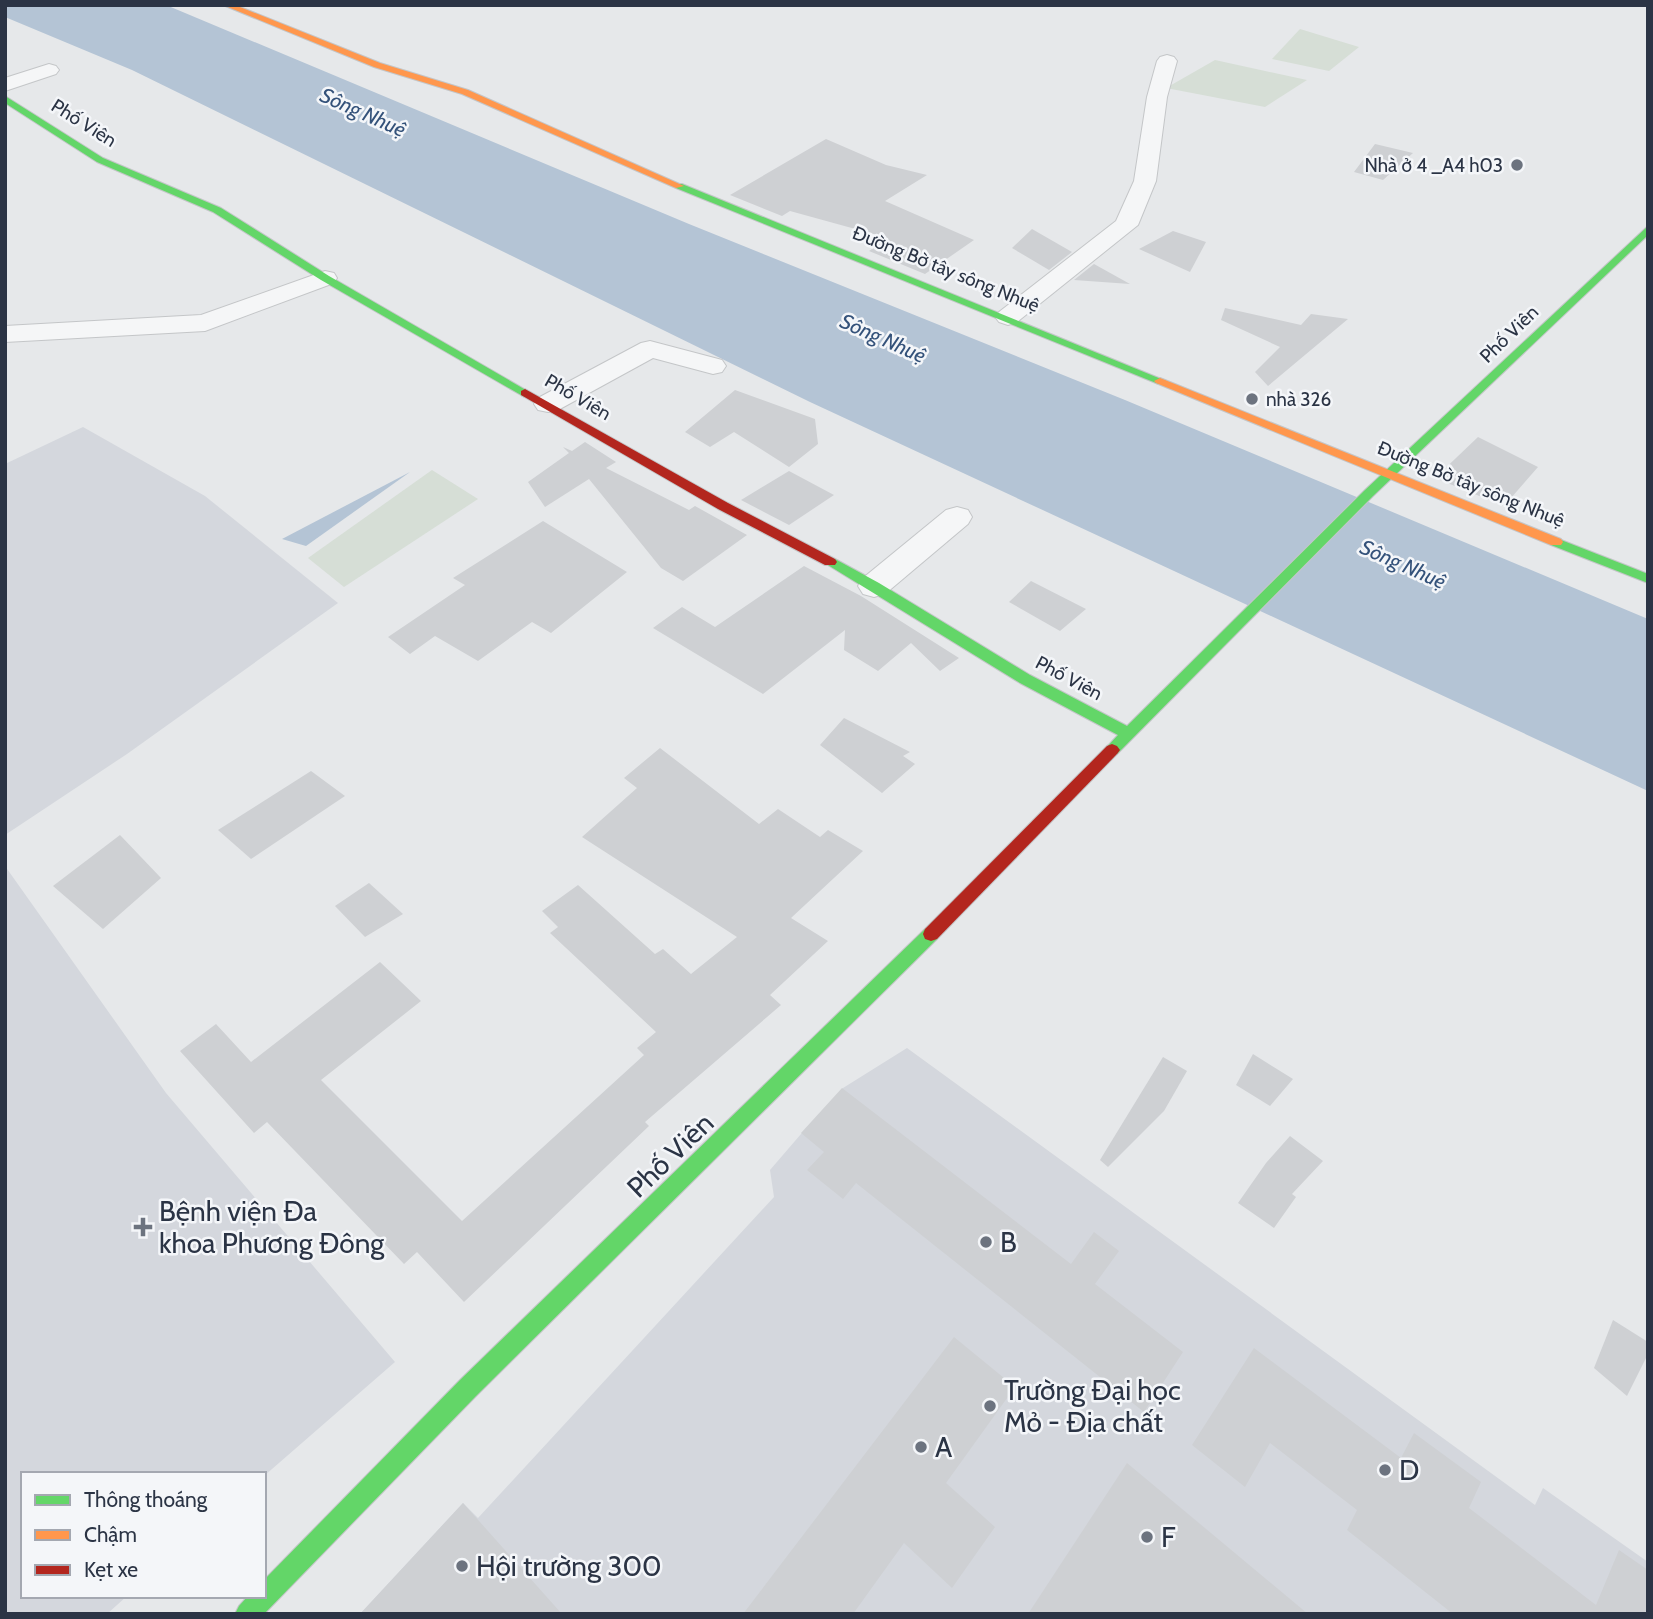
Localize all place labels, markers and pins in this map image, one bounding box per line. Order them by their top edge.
place label: Nhà ở 4 _A4 h03 [1365,154,1503,177]
marker: Nhà ở 4 _A4 h03 [1509,157,1525,173]
place label: nhà 326 [1266,388,1331,411]
marker: nhà 326 [1244,391,1260,407]
place label: Bệnh viện Đa khoa Phương Đông [159,1194,385,1260]
marker: Bệnh viện Đa khoa Phương Đông [133,1217,153,1237]
place label: B [1000,1225,1017,1259]
marker: B [978,1234,994,1250]
place label: Trường Đại học Mỏ - Địa chất [1004,1373,1181,1439]
marker: Trường Đại học Mỏ - Địa chất [982,1398,998,1414]
place label: A [935,1430,953,1464]
marker: A [913,1439,929,1455]
place label: D [1399,1453,1419,1487]
marker: D [1377,1462,1393,1478]
place label: F [1161,1520,1176,1554]
marker: F [1139,1529,1155,1545]
place label: Hội trường 300 [476,1549,662,1583]
marker: Hội trường 300 [454,1558,470,1574]

